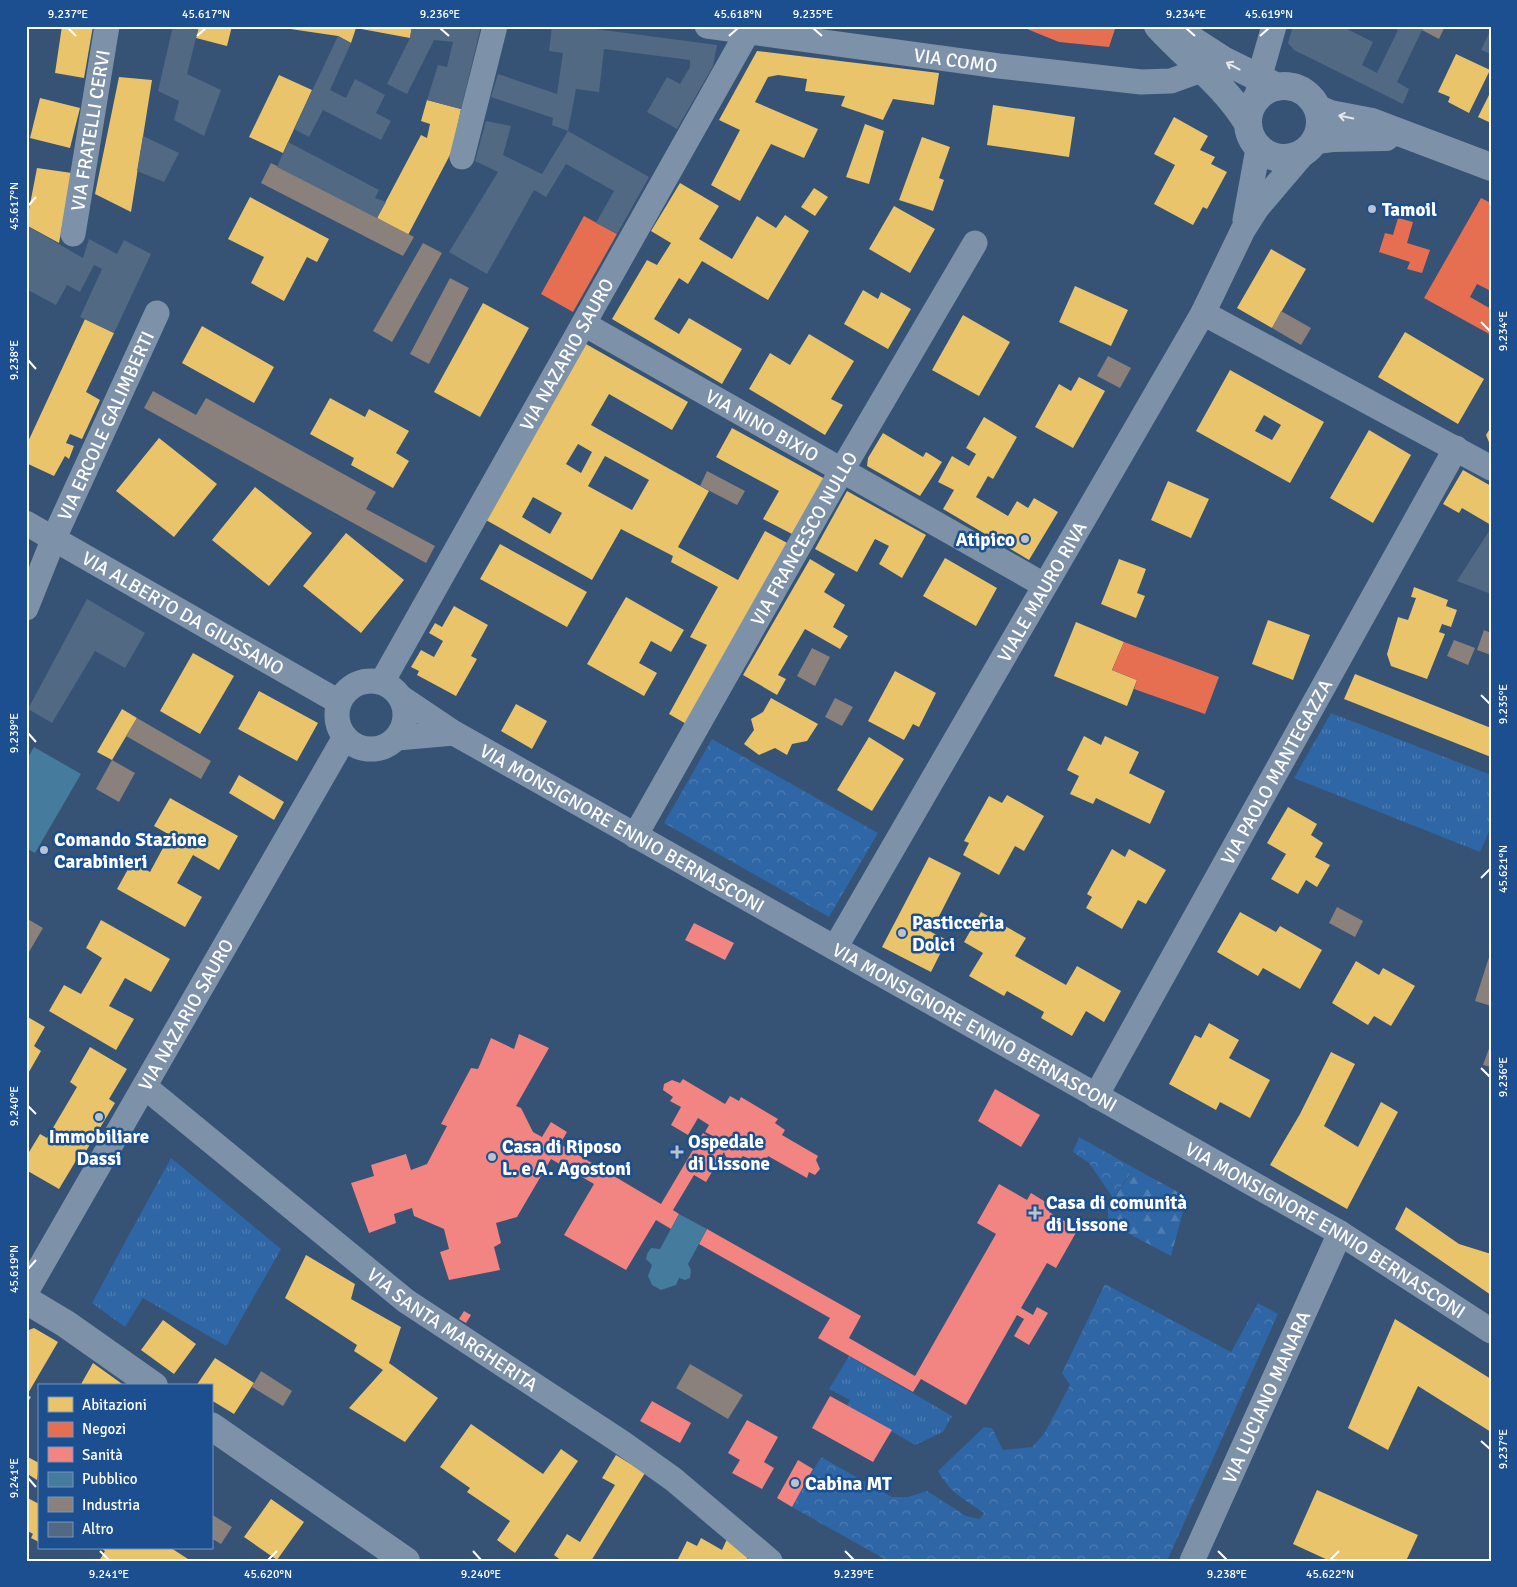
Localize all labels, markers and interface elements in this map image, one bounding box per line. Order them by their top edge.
text: 9.237°E [48,7,88,22]
text: 45.617°N [182,7,230,22]
text: 9.236°E [420,7,460,22]
text: 45.618°N [714,7,762,22]
text: 9.235°E [793,7,833,22]
text: 9.234°E [1166,7,1206,22]
text: 45.619°N [1245,7,1293,22]
street label: VIA COMO [912,43,999,79]
street label: VIA FRATELLI CERVI [66,48,116,213]
one-way arrow [1226,61,1241,70]
one-way arrow [1338,112,1354,121]
text: 45.617°N [7,182,22,230]
place label: Tamoil [1382,198,1437,222]
marker: Tamoil [1366,203,1378,215]
street label: VIA NAZARIO SAURO [515,274,620,435]
text: 9.234°E [1496,311,1511,351]
street label: VIA ERCOLE GALIMBERTI [53,328,160,525]
text: 9.238°E [7,340,22,380]
street label: VIA NINO BIXIO [701,384,823,468]
street label: VIA FRANCESCO NULLO [745,447,863,630]
street label: VIALE MAURO RIVA [992,517,1093,667]
place label: Atipico [956,528,1015,552]
marker: Atipico [1019,533,1031,545]
street label: VIA ALBERTO DA GIUSSANO [77,546,288,681]
street label: VIA PAOLO MANTEGAZZA [1216,675,1338,869]
text: 9.235°E [1496,684,1511,724]
text: 9.239°E [7,713,22,753]
street label: VIA MONSIGNORE ENNIO BERNASCONI [475,739,769,919]
place label: Comando Stazione Carabinieri [54,828,207,874]
marker: Comando Stazione Carabinieri [38,844,50,856]
text: 45.621°N [1496,845,1511,893]
place label: Pasticceria Dolci [912,911,1005,957]
marker: Pasticceria Dolci [896,927,908,939]
street label: VIA NAZARIO SAURO [133,935,239,1095]
street label: VIA MONSIGNORE ENNIO BERNASCONI [828,938,1121,1118]
text: 9.236°E [1496,1057,1511,1097]
text: 9.240°E [7,1086,22,1126]
marker: Immobiliare Dassi [93,1111,105,1123]
place label: Immobiliare Dassi [49,1125,149,1171]
place label: Ospedale di Lissone [688,1130,770,1176]
place label: Casa di Riposo L. e A. Agostoni [502,1135,631,1181]
street label: VIA MONSIGNORE ENNIO BERNASCONI [1181,1137,1470,1324]
marker: Ospedale di Lissone [670,1145,684,1159]
marker: Casa di Riposo L. e A. Agostoni [486,1151,498,1163]
place label: Casa di comunità di Lissone [1046,1191,1187,1237]
marker: Casa di comunità di Lissone [1028,1206,1042,1220]
text: 45.619°N [7,1245,22,1293]
street label: VIA SANTA MARGHERITA [362,1263,542,1397]
street label: VIA LUCIANO MANARA [1218,1307,1317,1488]
legend [38,1384,212,1550]
text: Abitazioni [82,1396,147,1414]
text: Negozi [82,1420,126,1438]
text: 9.237°E [1496,1429,1511,1469]
text: Sanità [82,1446,123,1464]
text: 9.241°E [7,1458,22,1498]
text: Pubblico [82,1470,138,1488]
place label: Cabina MT [805,1472,892,1496]
marker: Cabina MT [789,1477,801,1489]
text: Industria [82,1496,140,1514]
text: Altro [82,1520,114,1538]
text: 9.241°E [89,1567,129,1582]
text: 45.620°N [244,1567,292,1582]
text: 9.240°E [461,1567,501,1582]
text: 9.239°E [834,1567,874,1582]
text: 9.238°E [1207,1567,1247,1582]
text: 45.622°N [1306,1567,1354,1582]

